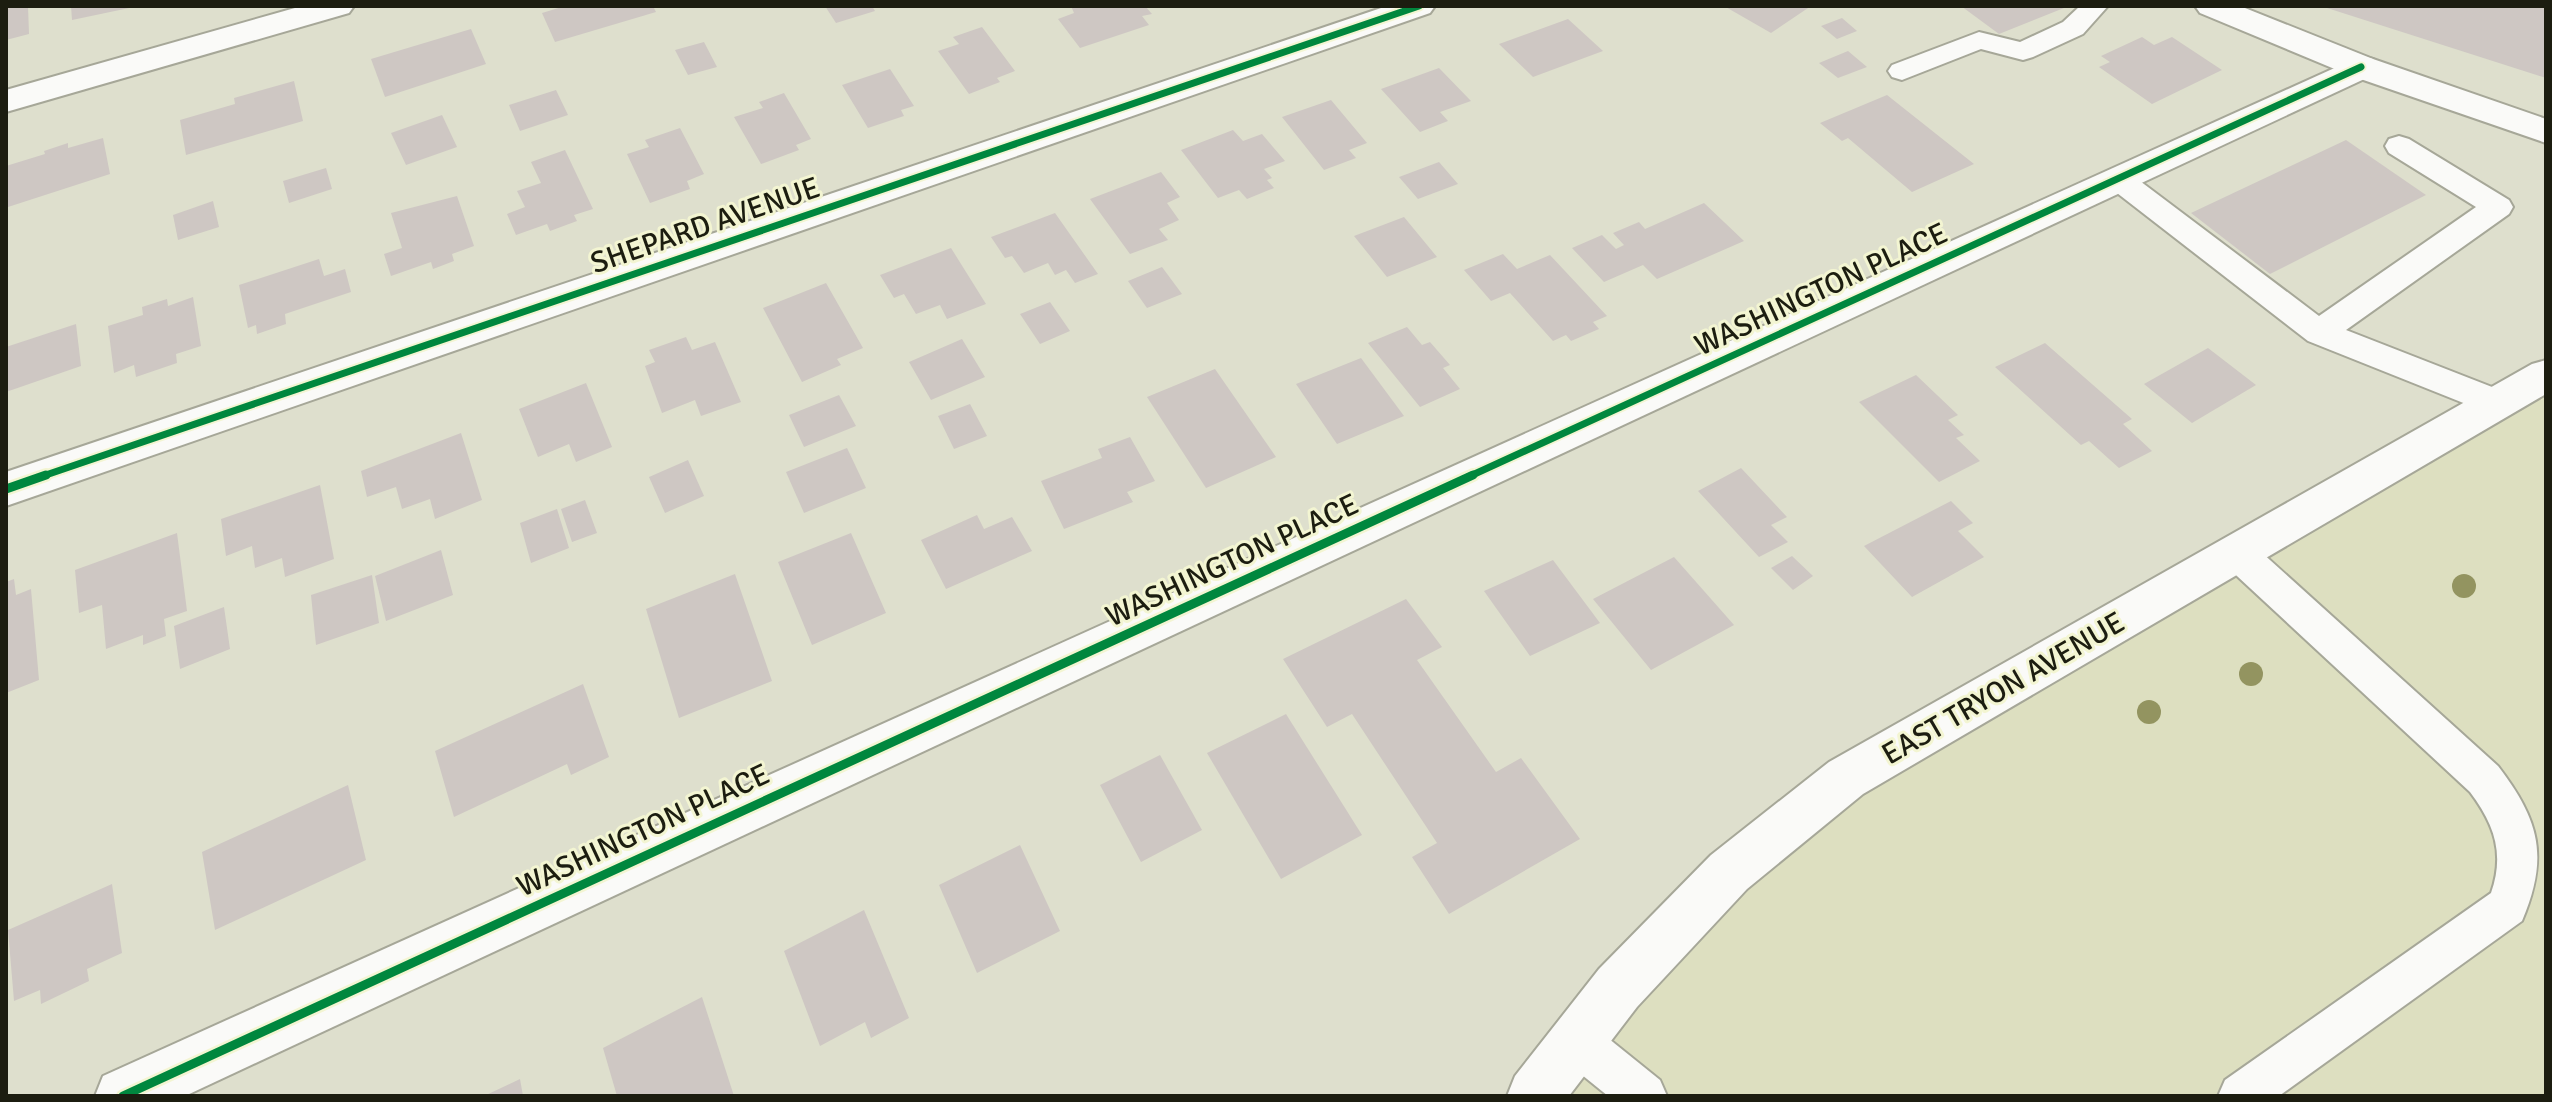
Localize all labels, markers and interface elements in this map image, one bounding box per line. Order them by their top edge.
street label: SHEPARD AVENUE [586,169,825,282]
street label: WASHINGTON PLACE [1689,215,1953,364]
street label: WASHINGTON PLACE [1100,486,1364,635]
street label: EAST TRYON AVENUE [1875,604,2131,773]
street label: WASHINGTON PLACE [511,756,775,905]

